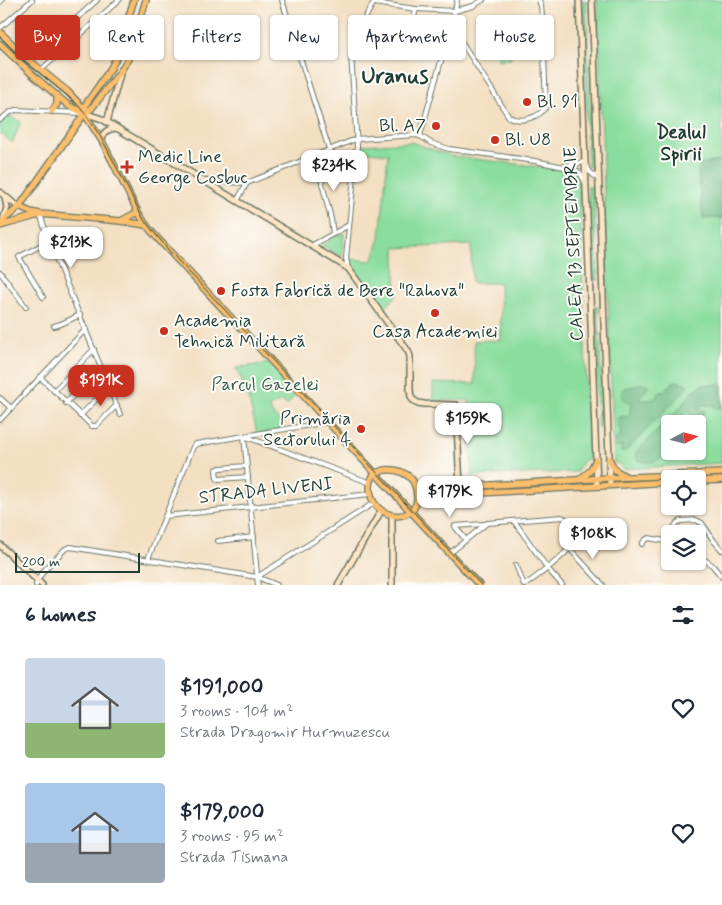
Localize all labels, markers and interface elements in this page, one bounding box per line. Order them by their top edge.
chip: Buy [15,15,80,60]
chip: Rent [90,15,164,60]
chip: Filters [174,15,260,60]
chip: New [270,15,338,60]
chip: Apartment [348,15,466,60]
chip: House [476,15,554,60]
district label: Uranus [361,63,429,91]
place label: Bl. 91 [537,90,578,114]
marker: Bl. 91 [521,96,533,108]
place label: Bl. A7 [379,114,426,138]
marker: Bl. A7 [430,120,442,132]
district label: Dealul Spirii [656,120,706,167]
place label: Bl. U8 [505,128,551,152]
marker: Bl. U8 [489,134,501,146]
place label: Medic Line George Cosbuc [138,145,248,191]
street label: CALEA 13 SEPTEMBRIE [559,146,589,342]
pin: $234K [299,150,369,192]
text: $234K [312,155,356,176]
marker: Medic Line George Cosbuc [120,160,134,174]
pin: $213K [36,226,106,269]
text: $213K [50,232,92,253]
place label: Fosta Fabrică de Bere "Rahova" [231,279,464,303]
marker: Fosta Fabrică de Bere "Rahova" [215,285,227,297]
marker: Casa Academiei [429,307,441,319]
place label: Academia Tehnică Militară [174,309,306,354]
place label: Casa Academiei [372,320,498,344]
marker: Academia Tehnică Militară [158,325,170,337]
pin: $191K [66,364,136,407]
text: $191K [79,370,123,391]
park label: Parcul Gazelei [211,373,319,397]
pin: $159K [433,402,503,445]
place label: Primăria Sectorului 4 [263,407,351,452]
text: $159K [446,408,490,429]
north arrow [661,415,706,460]
map controls [661,415,706,570]
marker: Primăria Sectorului 4 [355,423,367,435]
button: locate [661,470,706,515]
street label: STRADA LIVENI [198,472,334,510]
pin: $179K [415,476,485,518]
text: $179K [428,481,472,502]
pin: $108K [558,518,628,560]
text: $108K [570,523,616,544]
button: layers [661,525,706,570]
scale bar [15,550,140,573]
text: 200 m [22,553,60,571]
text: 6 homes [25,601,96,629]
icon: filters [669,601,697,629]
text: $191,000 [180,673,263,701]
icon: home [65,678,125,738]
icon: heart [669,694,697,722]
text: 3 rooms · 104 m² [180,701,293,722]
text: Strada Dragomir Hurmuzescu [180,722,390,743]
text: $179,000 [180,798,264,826]
icon: home [65,803,125,863]
icon: heart [669,819,697,847]
text: 3 rooms · 95 m² [180,826,284,847]
text: Strada Tismana [180,847,288,868]

